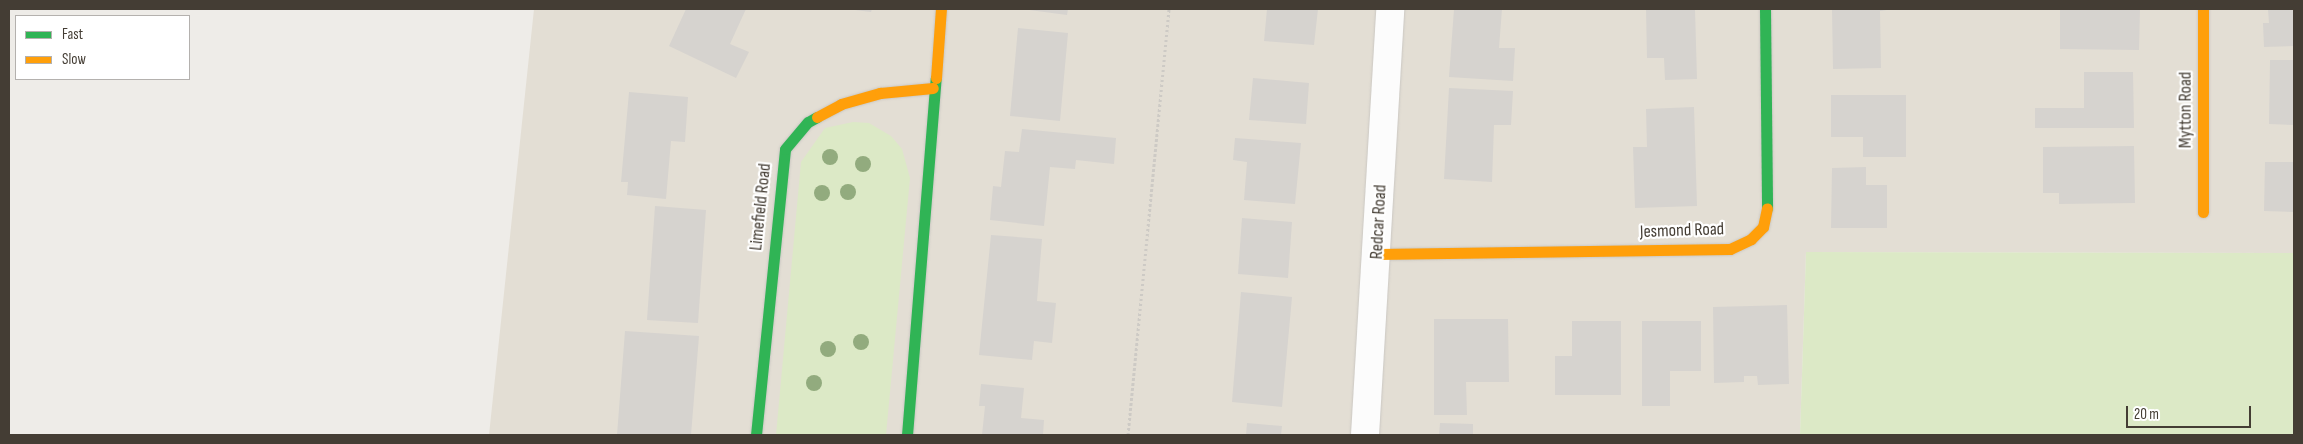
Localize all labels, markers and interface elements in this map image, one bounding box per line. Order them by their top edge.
legend [15,15,190,80]
text: Fast [62,25,83,44]
text: Slow [62,50,86,69]
street label: Mytton Road [2175,72,2197,148]
street label: Limefield Road [746,162,776,252]
street label: Redcar Road [1366,184,1392,260]
street label: Jesmond Road [1639,219,1725,243]
scale bar [2128,396,2253,428]
text: 20 m [2134,405,2159,424]

